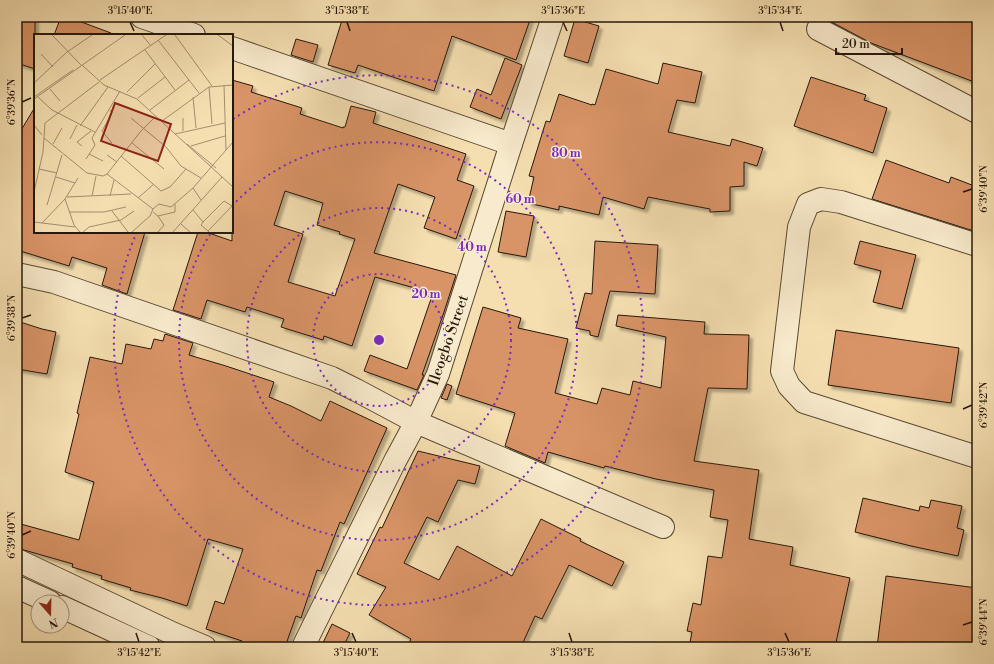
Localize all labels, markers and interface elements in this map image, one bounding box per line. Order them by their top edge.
text: 3°15'40"E [108,5,152,17]
text: 3°15'38"E [325,5,369,17]
text: 3°15'36"E [541,5,585,17]
text: 3°15'34"E [758,5,802,17]
scale bar [836,30,902,56]
inset map [34,34,233,233]
text: 20 m [842,37,870,52]
text: 6°39'36"N [6,78,18,125]
text: 80 m [551,146,581,161]
text: 6°39'40"N [978,165,990,213]
text: 60 m [505,192,535,207]
text: 40 m [457,240,487,255]
text: 20 m [411,287,441,302]
street label: Ileogbo Street [424,292,473,388]
text: 6°39'38"N [6,294,18,341]
centre of rings [372,333,386,347]
text: 6°39'42"N [978,381,990,428]
text: 6°39'40"N [6,511,18,559]
north arrow [30,594,70,634]
text: 6°39'44"N [978,598,990,646]
text: N [46,614,60,631]
text: 3°15'42"E [117,647,161,659]
text: 3°15'40"E [334,647,378,659]
text: 3°15'38"E [550,647,594,659]
text: 3°15'36"E [767,647,811,659]

